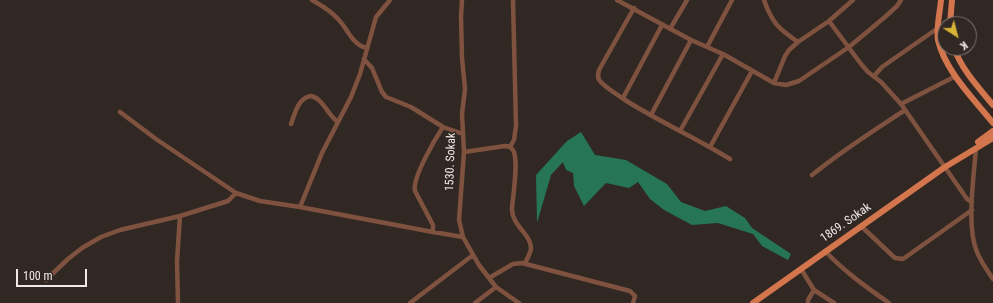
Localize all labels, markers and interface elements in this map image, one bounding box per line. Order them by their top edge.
north arrow [937,16,977,56]
text: K [957,38,970,52]
street label: 1530. Sokak [443,133,459,191]
street label: 1869. Sokak [818,200,874,246]
scale bar [18,261,89,287]
text: 100 m [23,269,53,283]

